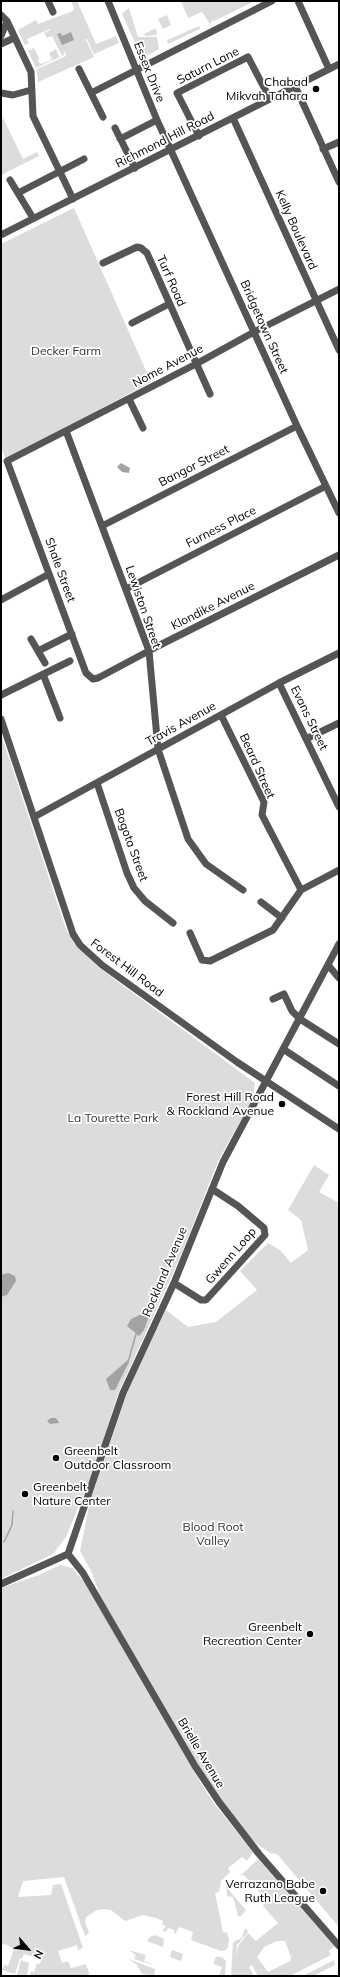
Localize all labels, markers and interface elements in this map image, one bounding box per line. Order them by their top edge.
street label: Essex Drive [130,40,168,104]
street label: Saturn Lane [175,44,241,88]
place label: Chabad Mikvah Tahara [226,75,308,103]
marker: Chabad Mikvah Tahara [311,84,321,94]
street label: Richmond Hill Road [113,109,217,171]
street label: Kelly Boulevard [272,188,320,272]
street label: Turf Road [153,253,189,309]
street label: Bridgetown Street [237,278,291,376]
street label: Nome Avenue [130,341,206,391]
park label: Decker Farm [31,344,101,358]
street label: Bangor Street [156,442,232,490]
street label: Furness Place [184,503,258,551]
street label: Shale Street [42,536,78,604]
street label: Lewiston Street [122,564,164,650]
street label: Klondike Avenue [169,579,257,633]
street label: Evans Street [287,684,331,752]
street label: Travis Avenue [143,699,219,749]
street label: Beard Street [236,731,278,801]
street label: Bogota Street [111,806,151,884]
street label: Forest Hill Road [88,936,166,1000]
place label: Forest Hill Road & Rockland Avenue [166,1090,274,1118]
marker: Forest Hill Road & Rockland Avenue [277,1099,287,1109]
park label: La Tourette Park [68,1111,158,1125]
street label: Rockland Avenue [140,1225,190,1319]
street label: Gwenn Loop [203,1225,259,1287]
place label: Greenbelt Outdoor Classroom [64,1444,171,1472]
marker: Greenbelt Outdoor Classroom [51,1453,61,1463]
place label: Greenbelt Nature Center [33,1480,111,1508]
marker: Greenbelt Nature Center [20,1489,30,1499]
park label: Blood Root Valley [182,1520,244,1548]
place label: Greenbelt Recreation Center [203,1620,302,1648]
marker: Greenbelt Recreation Center [305,1629,315,1639]
street label: Brielle Avenue [174,1715,228,1791]
place label: Verrazano Babe Ruth League [225,1877,315,1905]
marker: Verrazano Babe Ruth League [318,1886,328,1896]
north arrow [8,1929,48,1969]
text: N [30,1948,47,1962]

